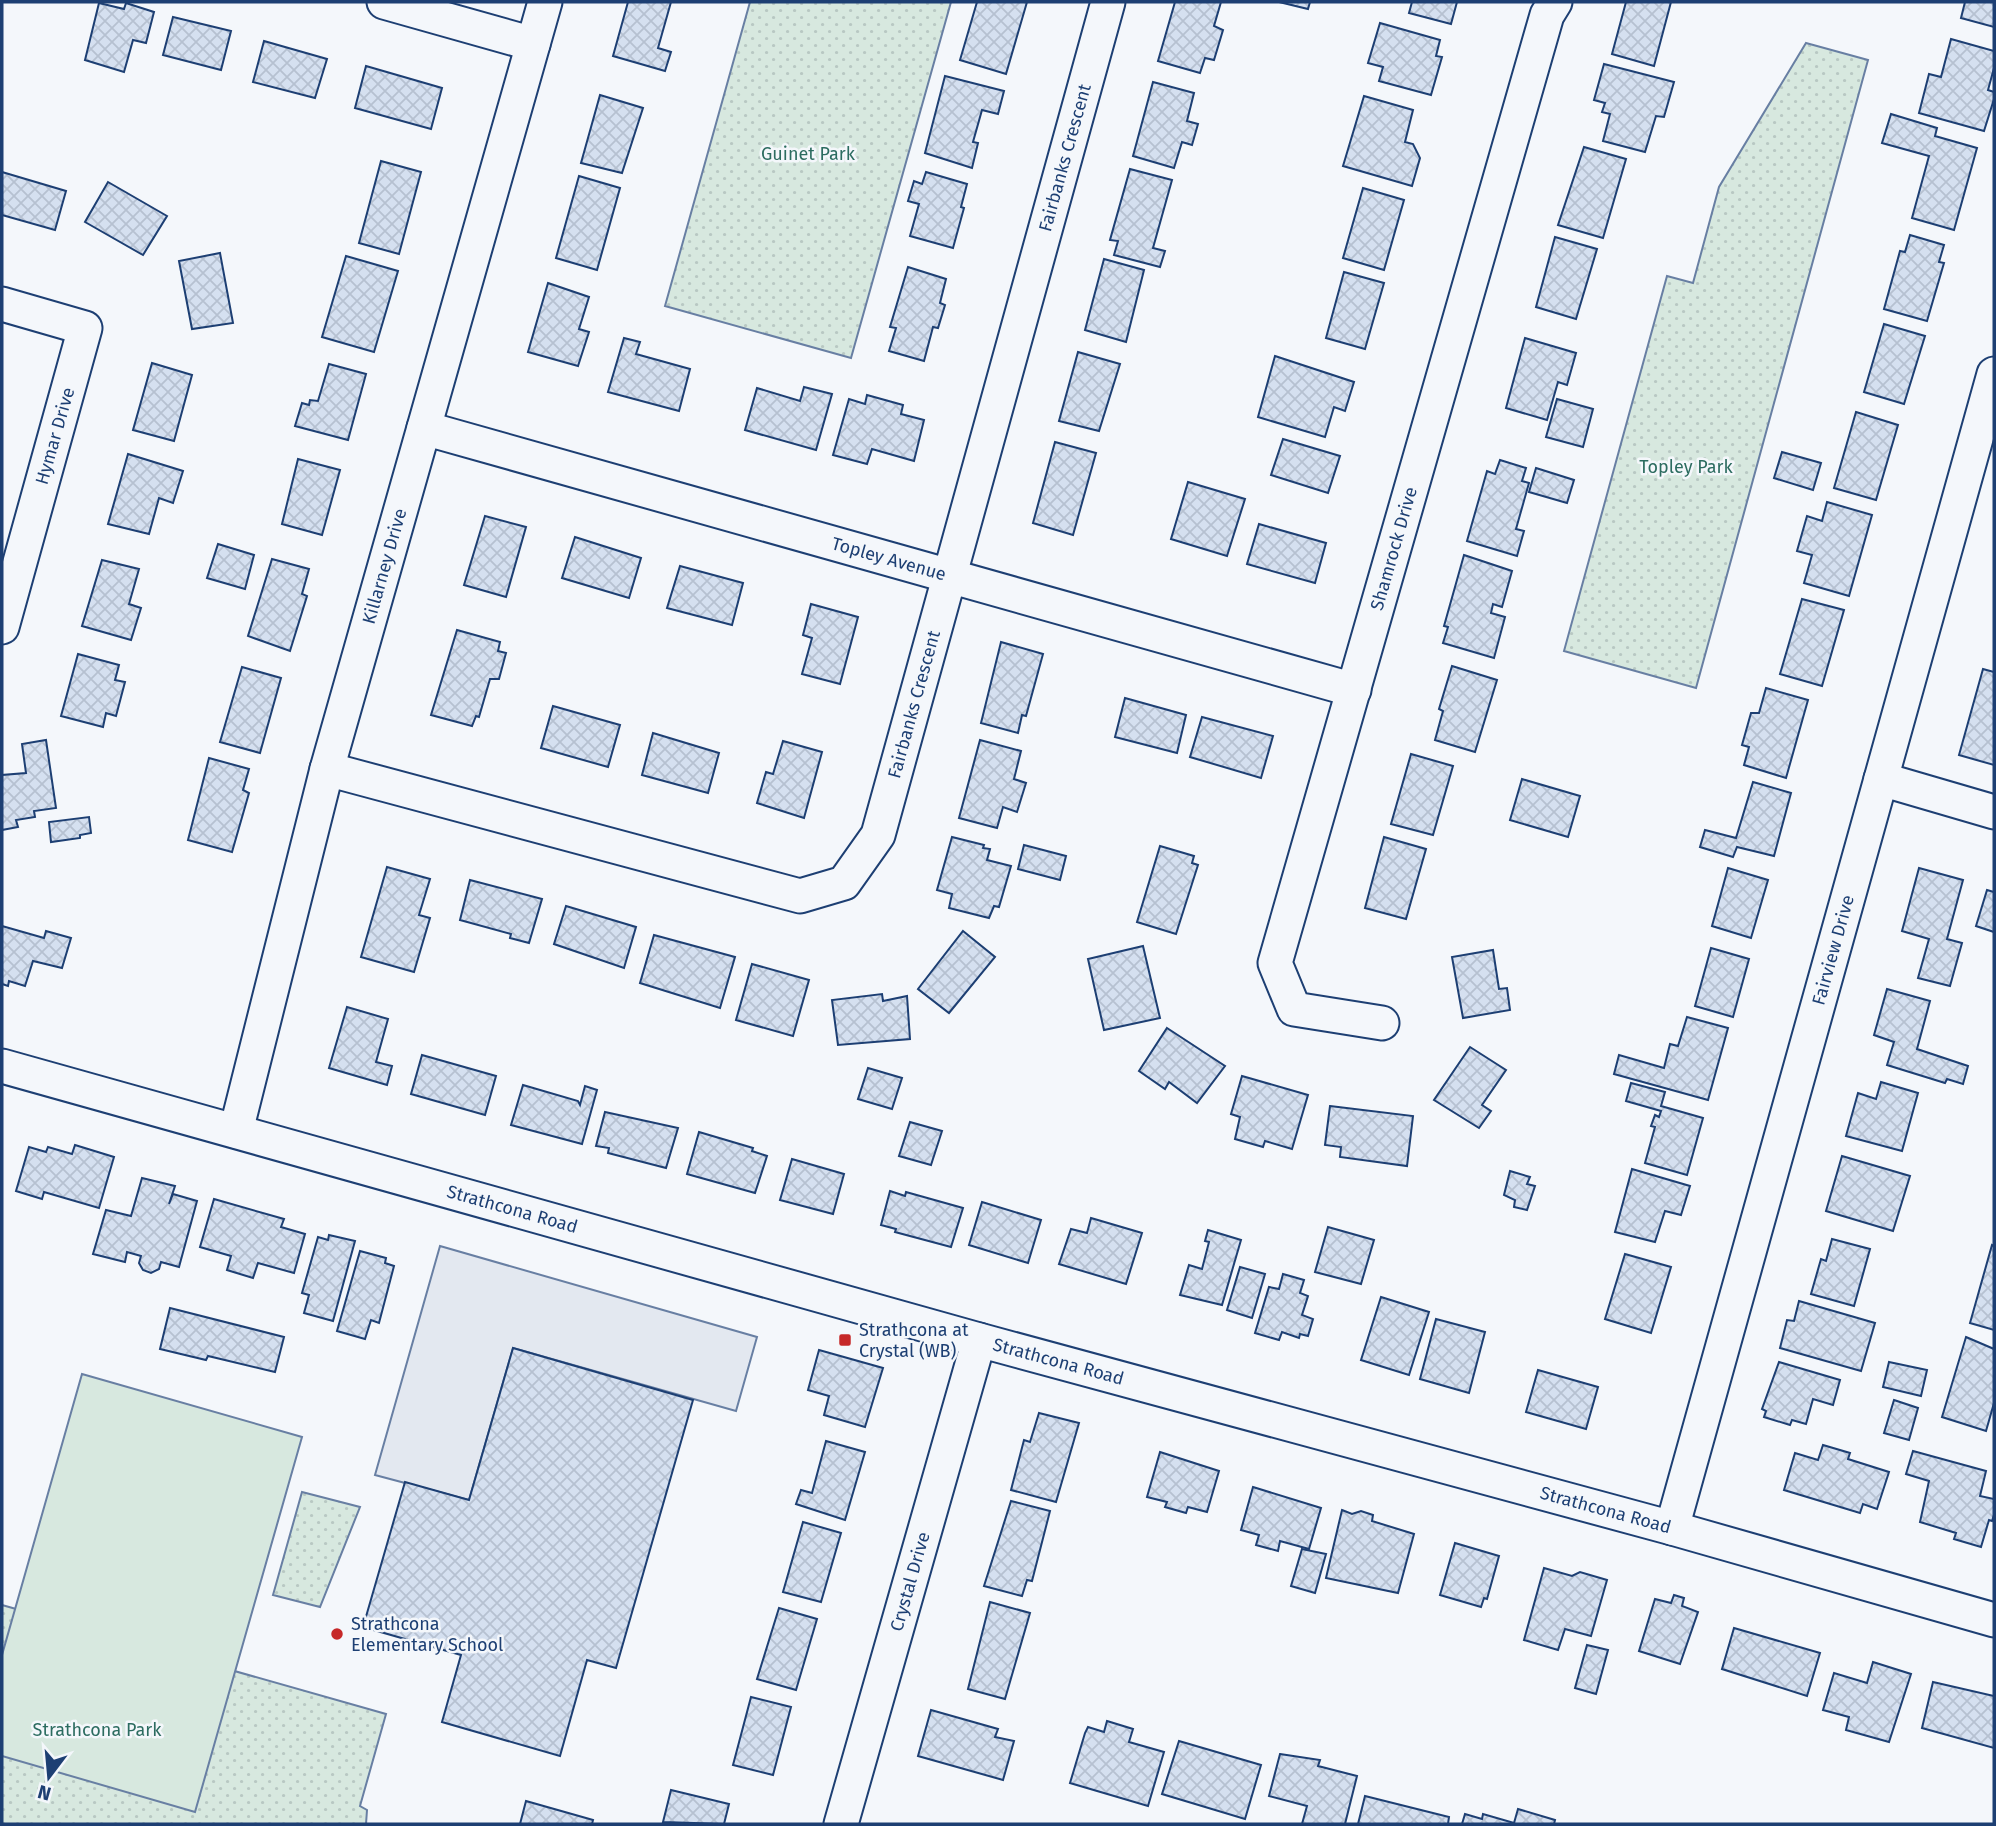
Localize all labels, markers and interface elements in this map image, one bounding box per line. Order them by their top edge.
street label: Fairbanks Crescent [1034,81,1096,234]
park label: Guinet Park [761,143,856,165]
street label: Hymar Drive [31,385,79,487]
park label: Topley Park [1639,456,1734,478]
street label: Shamrock Drive [1366,484,1422,613]
street label: Killarney Drive [358,506,411,627]
street label: Topley Avenue [829,532,949,586]
street label: Fairbanks Crescent [883,627,945,781]
street label: Fairview Drive [1807,893,1859,1008]
street label: Strathcona Road [444,1180,580,1238]
place label: Strathcona at Crystal (WB) [859,1319,969,1362]
marker: Strathcona at Crystal (WB) [837,1332,853,1348]
street label: Strathcona Road [990,1333,1126,1390]
street label: Strathcona Road [1538,1482,1674,1538]
street label: Crystal Drive [886,1529,935,1634]
place label: Strathcona Elementary School [351,1613,503,1656]
marker: Strathcona Elementary School [329,1626,345,1642]
park label: Strathcona Park [33,1719,162,1741]
north arrow [14,1742,84,1812]
text: N [35,1780,54,1806]

